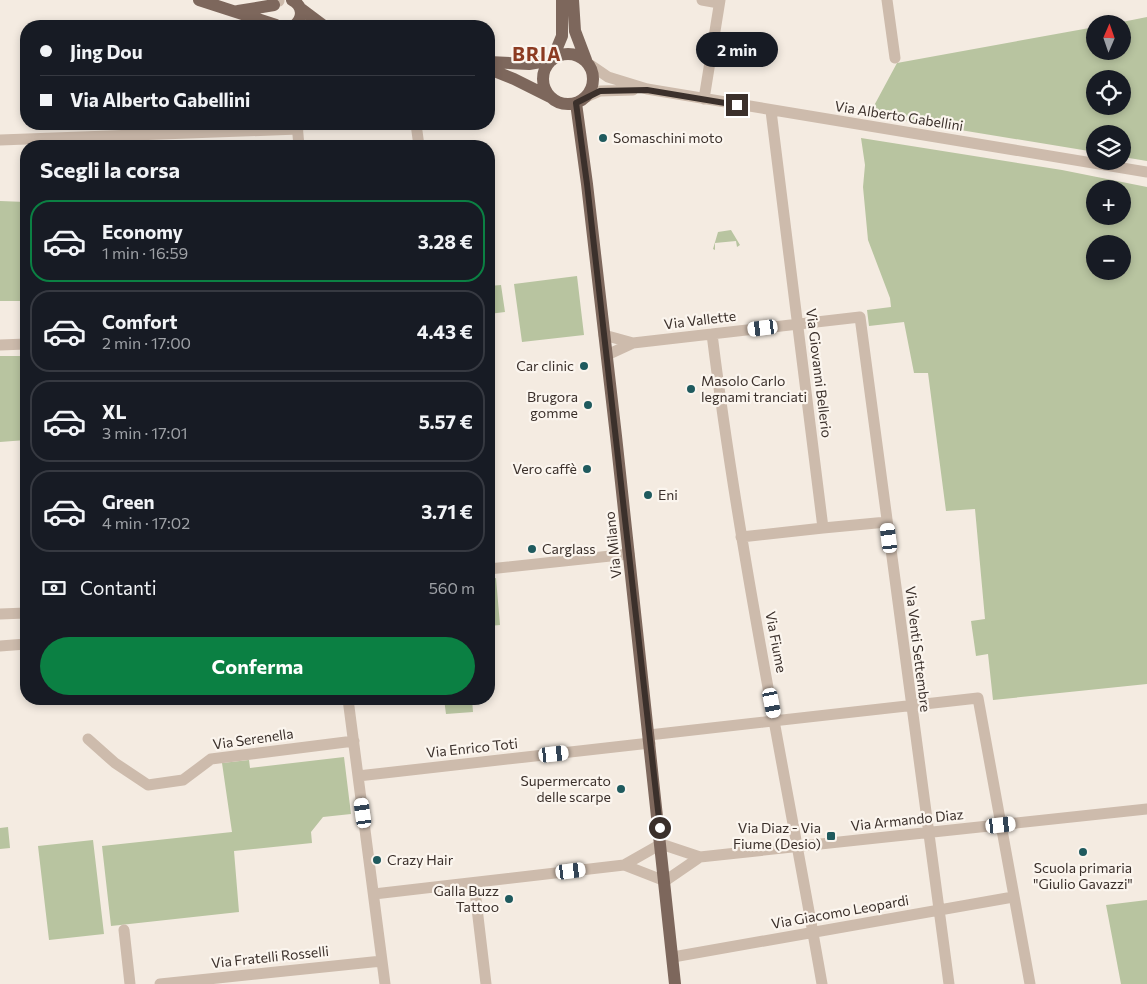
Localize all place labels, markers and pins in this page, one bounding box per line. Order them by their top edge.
place label: Somaschini moto [613,129,723,146]
marker: Somaschini moto [597,132,609,144]
place label: Car clinic [516,357,574,374]
marker: Car clinic [578,360,590,372]
place label: Masolo Carlo legnami tranciati [701,372,807,405]
marker: Masolo Carlo legnami tranciati [685,383,697,395]
place label: Brugora gomme [527,388,578,421]
marker: Brugora gomme [582,399,594,411]
place label: Vero caffè [513,460,577,477]
marker: Vero caffè [581,463,593,475]
place label: Eni [658,486,678,503]
marker: Eni [642,489,654,501]
place label: Carglass [542,540,596,557]
marker: Carglass [526,543,538,555]
place label: Supermercato delle scarpe [521,772,611,805]
marker: Supermercato delle scarpe [615,783,627,795]
place label: Via Diaz - Via Fiume (Desio) [733,819,821,852]
marker: Via Diaz - Via Fiume (Desio) [825,830,837,842]
marker: Scuola primaria "Giulio Gavazzi" [1077,846,1089,858]
place label: Crazy Hair [387,851,454,868]
marker: Crazy Hair [371,854,383,866]
place label: Scuola primaria "Giulio Gavazzi" [1033,859,1133,892]
place label: Galla Buzz Tattoo [434,882,499,915]
marker: Galla Buzz Tattoo [503,893,515,905]

